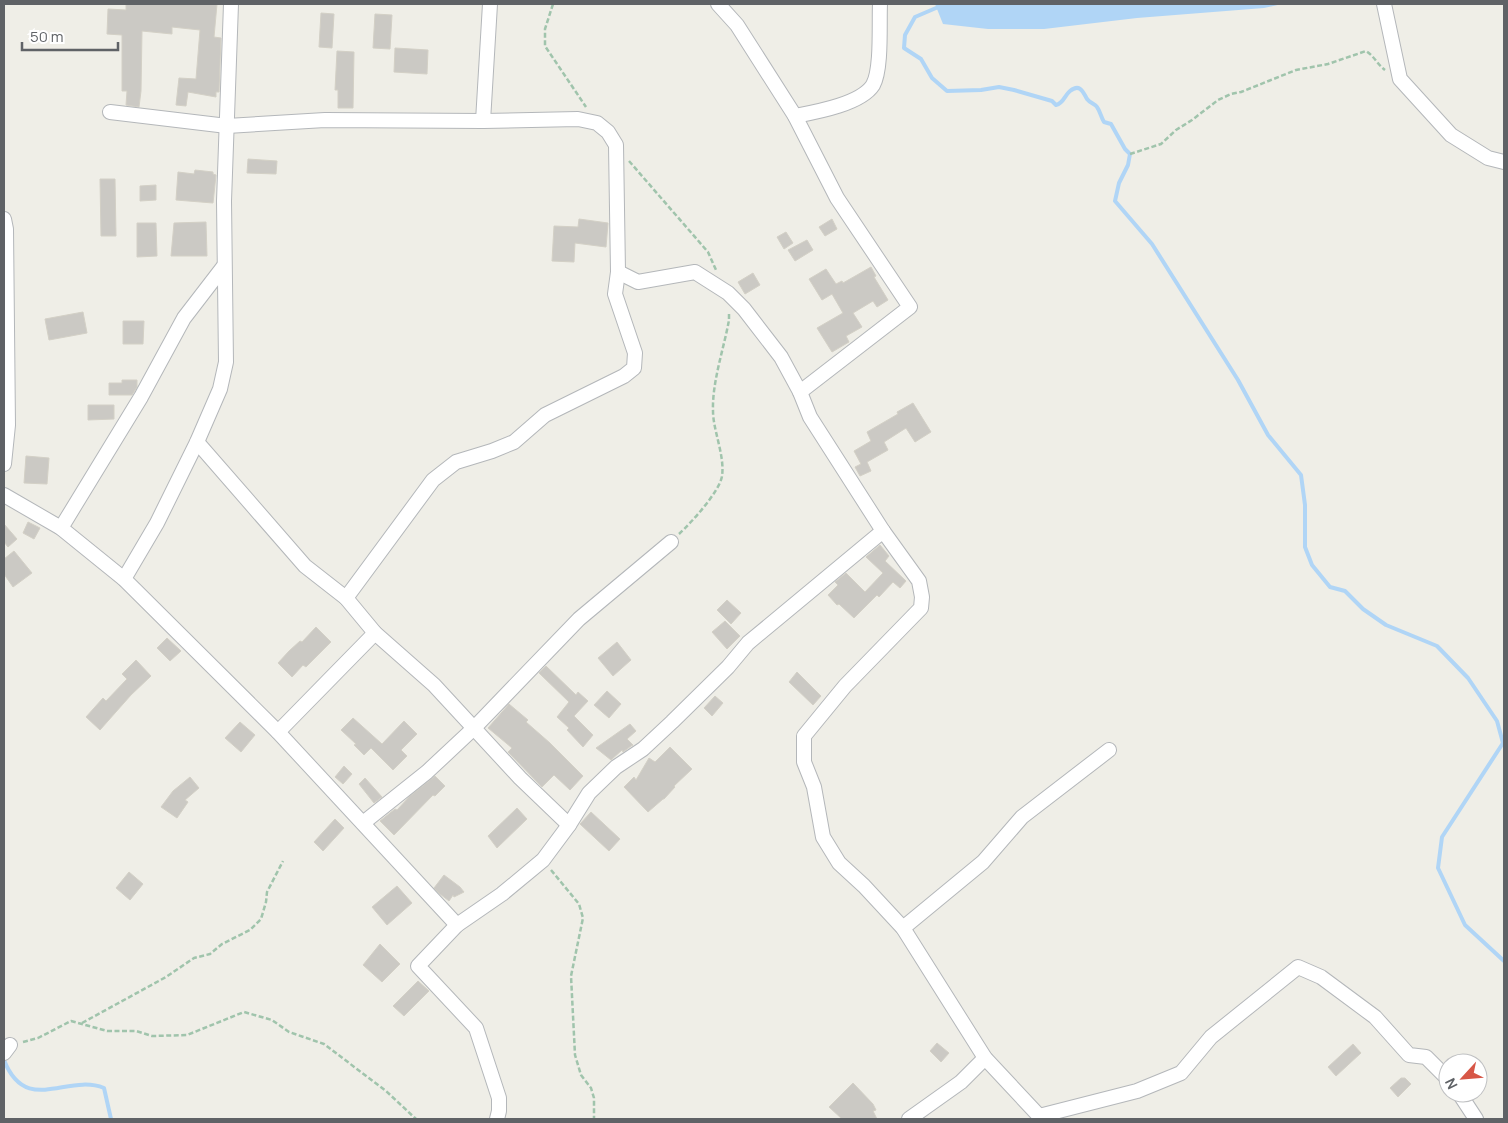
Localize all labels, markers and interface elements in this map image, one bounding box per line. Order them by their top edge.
scale bar [22,20,119,52]
text: 50 m [30,26,64,47]
north arrow [1438,1053,1488,1103]
text: N [1440,1075,1462,1093]

